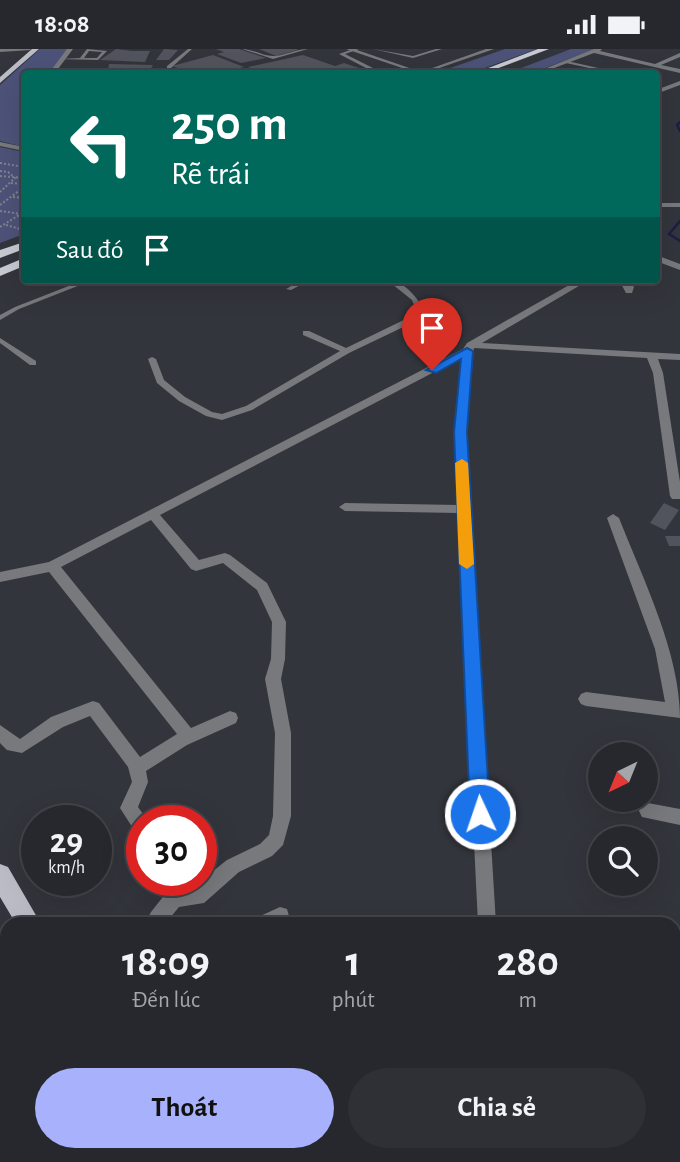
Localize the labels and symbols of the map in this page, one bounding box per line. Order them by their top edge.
pin [402,298,462,370]
north arrow [588,742,658,812]
position arrow [443,777,517,851]
speed limit sign: 30 [126,805,217,896]

